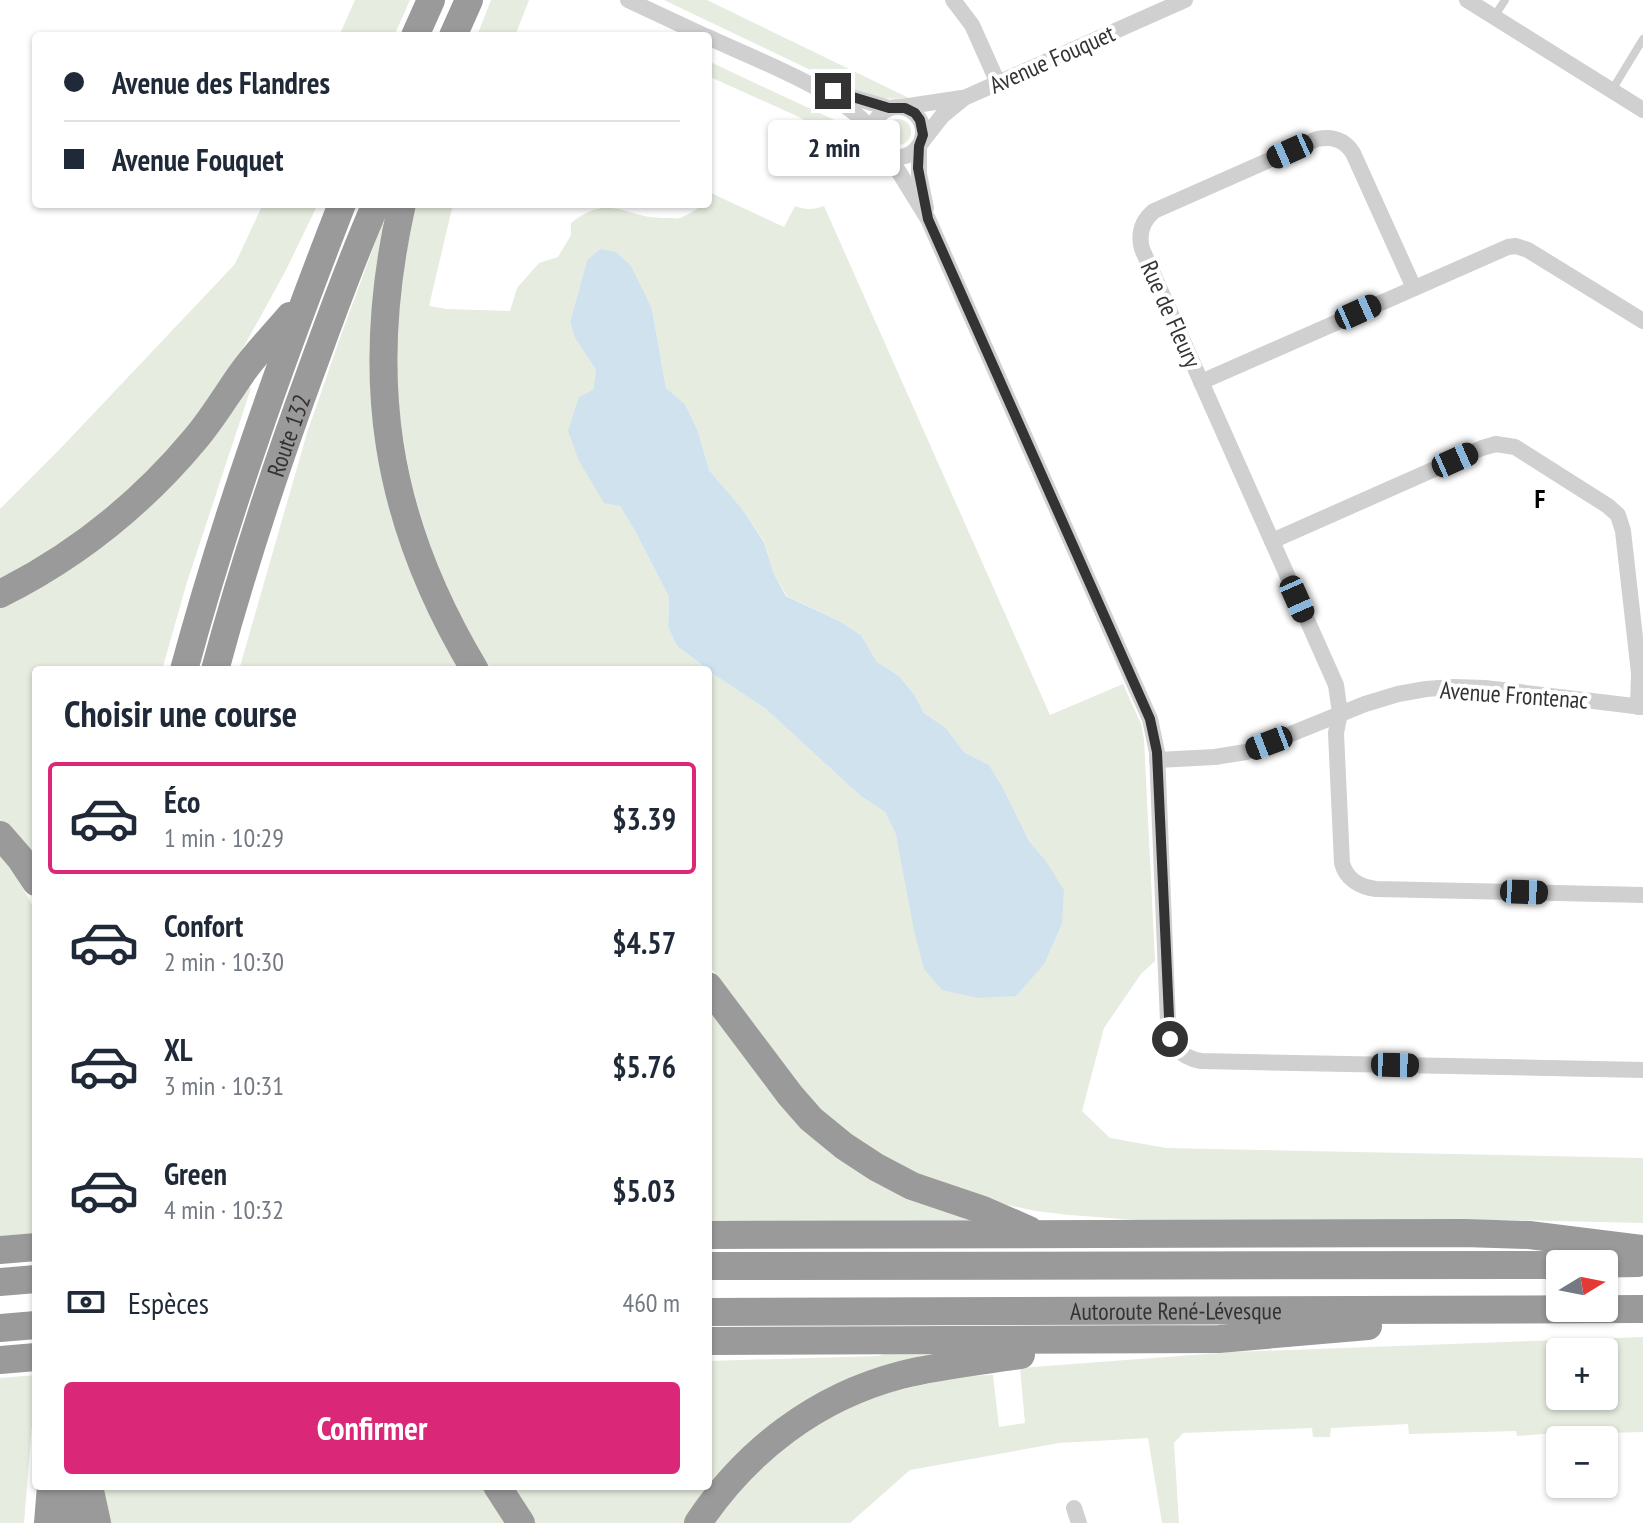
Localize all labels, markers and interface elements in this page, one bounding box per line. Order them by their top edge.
street label: Avenue Fouquet [985,17,1120,100]
text: Avenue des Flandres [112,63,330,102]
route end [815,73,851,109]
callout: 2 min [767,119,899,175]
car [1263,130,1317,172]
text: 2 min [808,131,860,164]
text: Avenue Fouquet [112,140,284,179]
street label: Rue de Fleury [1134,256,1208,372]
car [1331,291,1385,333]
street label: Route 132 [260,390,317,480]
car [1428,439,1482,481]
district label: F [1535,482,1546,515]
car [1276,572,1318,626]
street label: Avenue Frontenac [1439,674,1589,716]
text: Choisir une course [64,690,297,737]
car [1242,723,1296,763]
icon: car [68,782,140,854]
text: Éco [164,782,200,821]
text: $3.39 [612,799,676,838]
text: 1 min · 10:29 [164,821,284,854]
car [1500,879,1548,905]
icon: car [68,906,140,978]
text: Confort [164,906,243,945]
text: $4.57 [612,923,676,962]
text: 2 min · 10:30 [164,945,284,978]
route start [1152,1021,1188,1057]
icon: car [68,1030,140,1102]
text: XL [164,1030,193,1069]
text: $5.76 [612,1047,676,1086]
car [1371,1053,1419,1077]
text: 3 min · 10:31 [164,1069,284,1102]
icon: car [68,1154,140,1226]
text: Green [164,1154,227,1193]
text: $5.03 [612,1171,676,1210]
text: 4 min · 10:32 [164,1193,284,1226]
north arrow [1546,1250,1618,1322]
map controls [1546,1250,1618,1498]
icon: cash [64,1280,108,1324]
text: Espèces [128,1283,209,1322]
text: 460 m [622,1286,680,1319]
street label: Autoroute René-Lévesque [1070,1295,1282,1326]
button: + [1546,1338,1618,1410]
button: Confirmer [64,1382,680,1474]
button: − [1546,1426,1618,1498]

